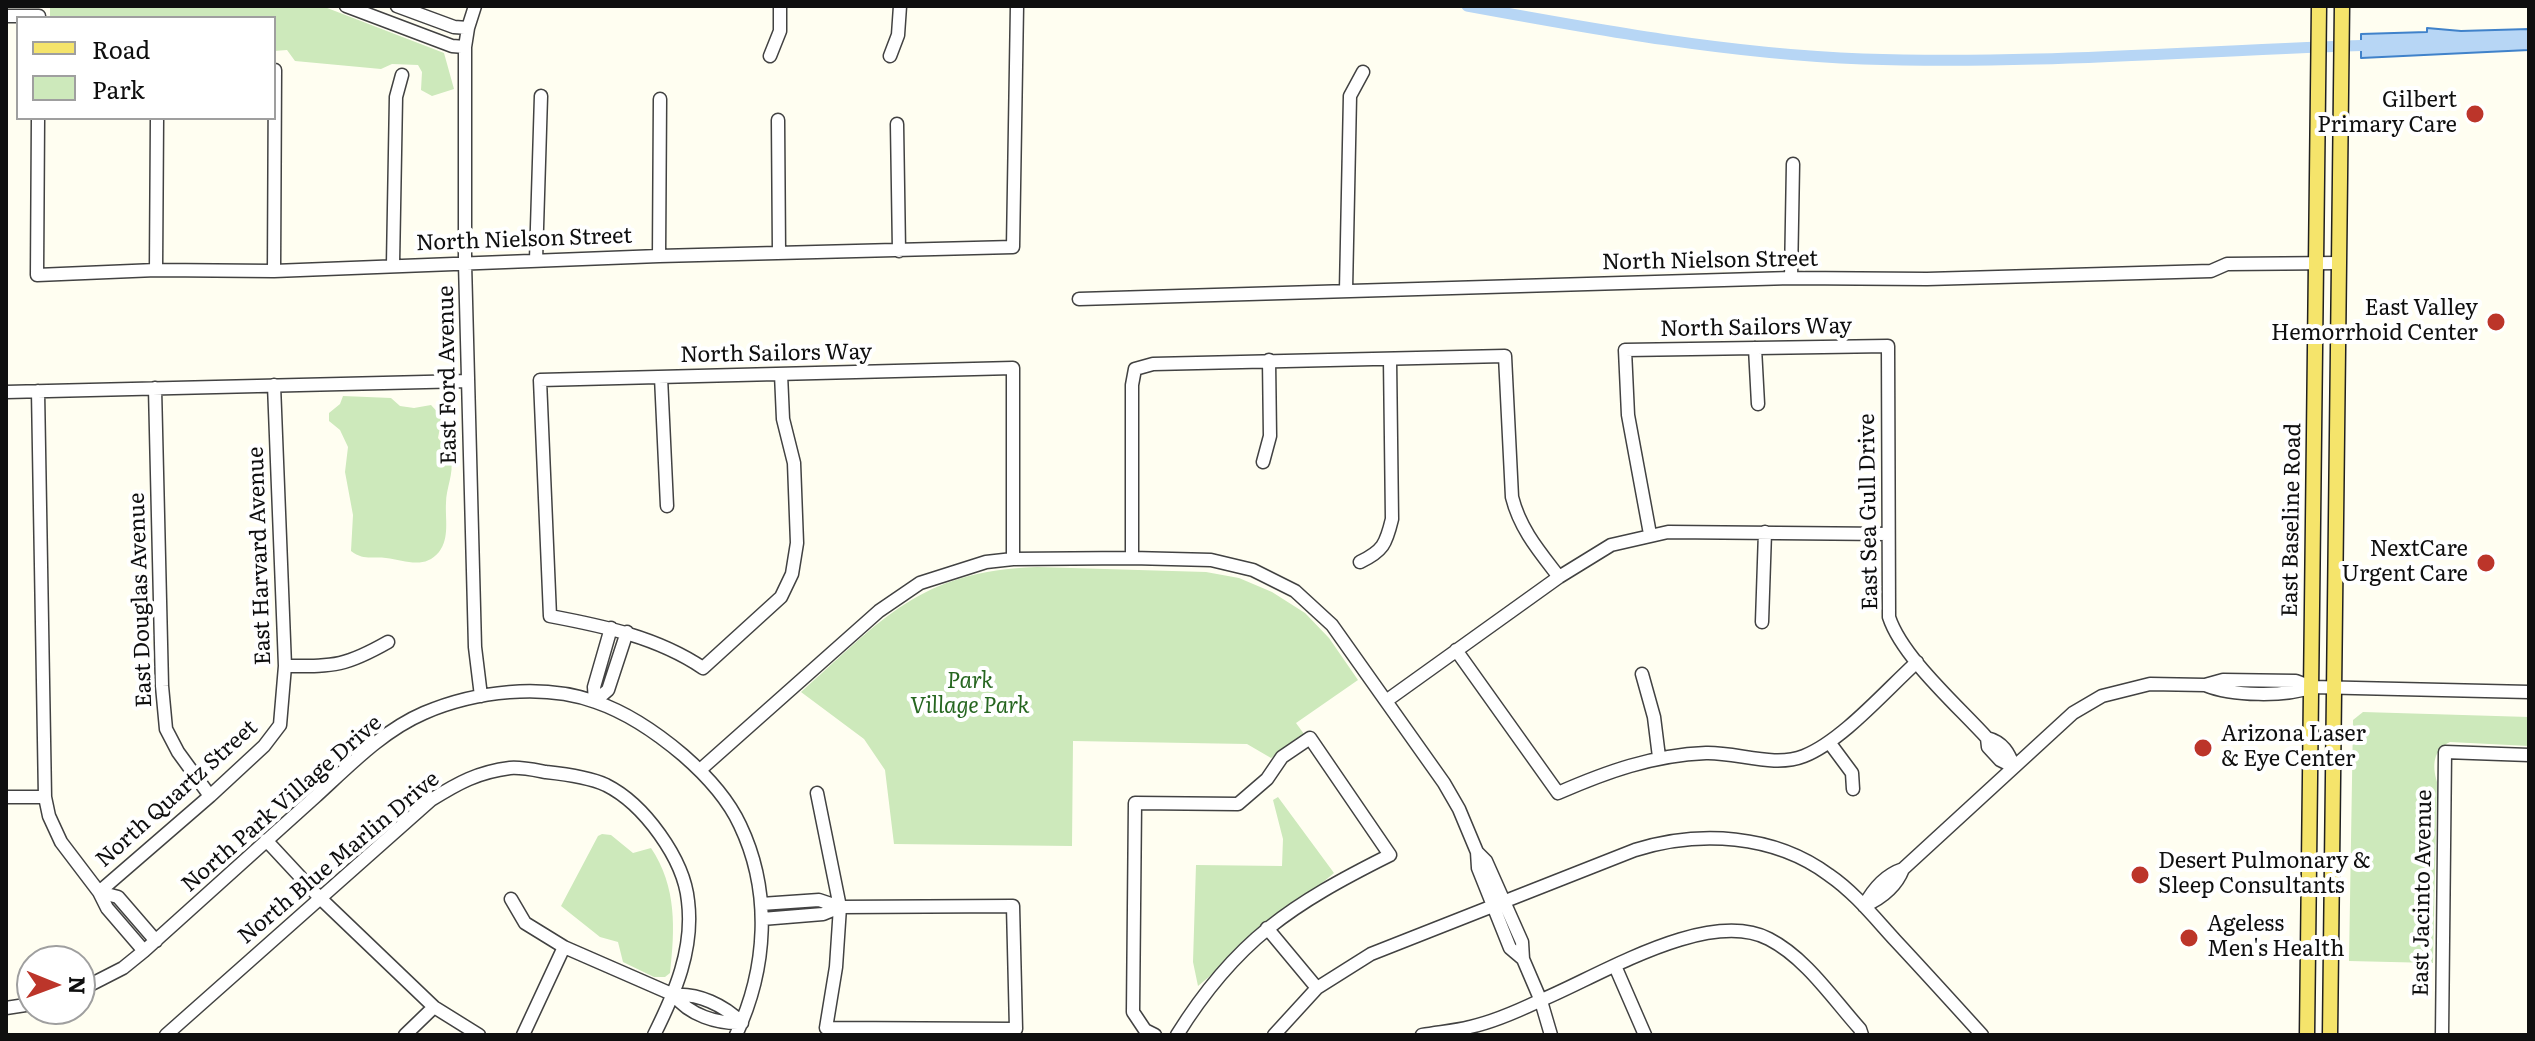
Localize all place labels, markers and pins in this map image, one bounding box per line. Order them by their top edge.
place label: Gilbert Primary Care [2317,88,2457,140]
marker: Gilbert Primary Care [2464,103,2486,125]
place label: East Valley Hemorrhoid Center [2271,296,2478,348]
marker: East Valley Hemorrhoid Center [2485,311,2507,333]
place label: NextCare Urgent Care [2342,537,2468,588]
marker: NextCare Urgent Care [2475,552,2497,574]
place label: Arizona Laser & Eye Center [2221,722,2366,774]
marker: Arizona Laser & Eye Center [2192,737,2214,759]
place label: Desert Pulmonary & Sleep Consultants [2158,849,2371,900]
marker: Desert Pulmonary & Sleep Consultants [2129,864,2151,886]
place label: Ageless Men's Health [2207,912,2344,964]
marker: Ageless Men's Health [2178,927,2200,949]

